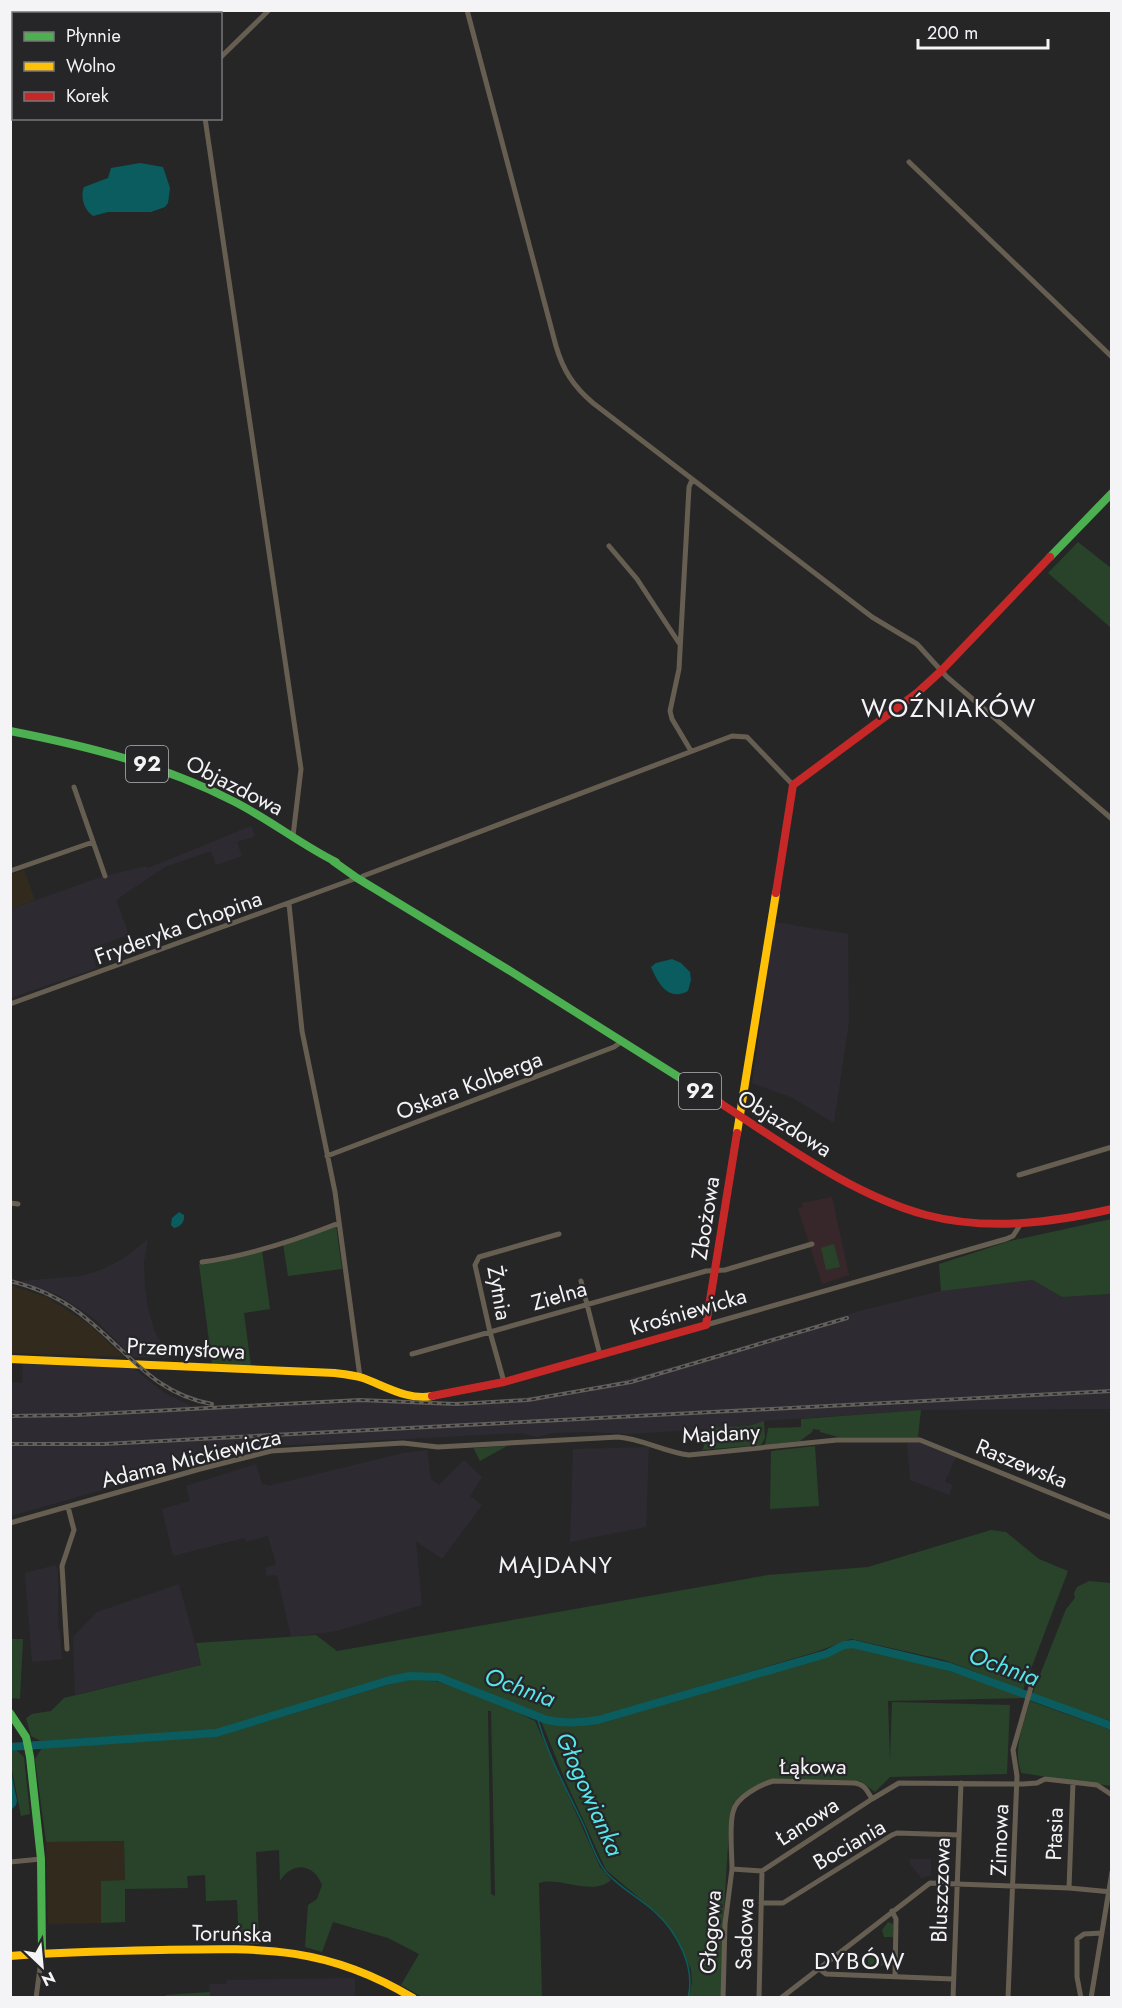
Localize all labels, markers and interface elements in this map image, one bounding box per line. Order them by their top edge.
legend [12,12,222,120]
scale bar [918,12,1048,50]
text: 200 m [927,20,978,46]
text: Płynnie [66,23,121,49]
text: Wolno [66,53,116,79]
text: Korek [66,83,109,109]
district label: WOŹNIAKÓW [861,689,1037,727]
road number: 92 [126,746,168,782]
street label: Objazdowa [181,747,289,823]
street label: Fryderyka Chopina [90,882,266,972]
street label: Oskara Kolberga [391,1042,547,1128]
road number: 92 [679,1073,721,1109]
street label: Objazdowa [732,1081,838,1165]
street label: Zbożowa [683,1174,727,1262]
street label: Żytnia [479,1263,521,1323]
street label: Zielna [528,1272,590,1318]
street label: Krośniewicka [626,1279,750,1343]
street label: Przemysłowa [126,1329,246,1367]
street label: Majdany [681,1415,761,1451]
street label: Adama Mickiewicza [98,1420,284,1496]
street label: Raszewska [971,1430,1073,1496]
district label: MAJDANY [498,1547,614,1582]
water label: Ochnia [964,1637,1044,1695]
water label: Ochnia [480,1658,560,1716]
water label: Głogowianka [547,1726,633,1862]
street label: Łąkowa [778,1750,847,1782]
street label: Łanowa [768,1789,845,1854]
street label: Zimowa [982,1803,1016,1877]
street label: Ptasia [1037,1807,1071,1861]
street label: Bociania [807,1810,891,1878]
street label: Bluszczowa [922,1837,958,1943]
street label: Głogowa [691,1889,729,1975]
street label: Sadowa [727,1897,761,1971]
street label: Toruńska [192,1916,272,1950]
north arrow [12,1936,72,1996]
district label: DYBÓW [814,1943,906,1978]
text: N [38,1966,59,1992]

